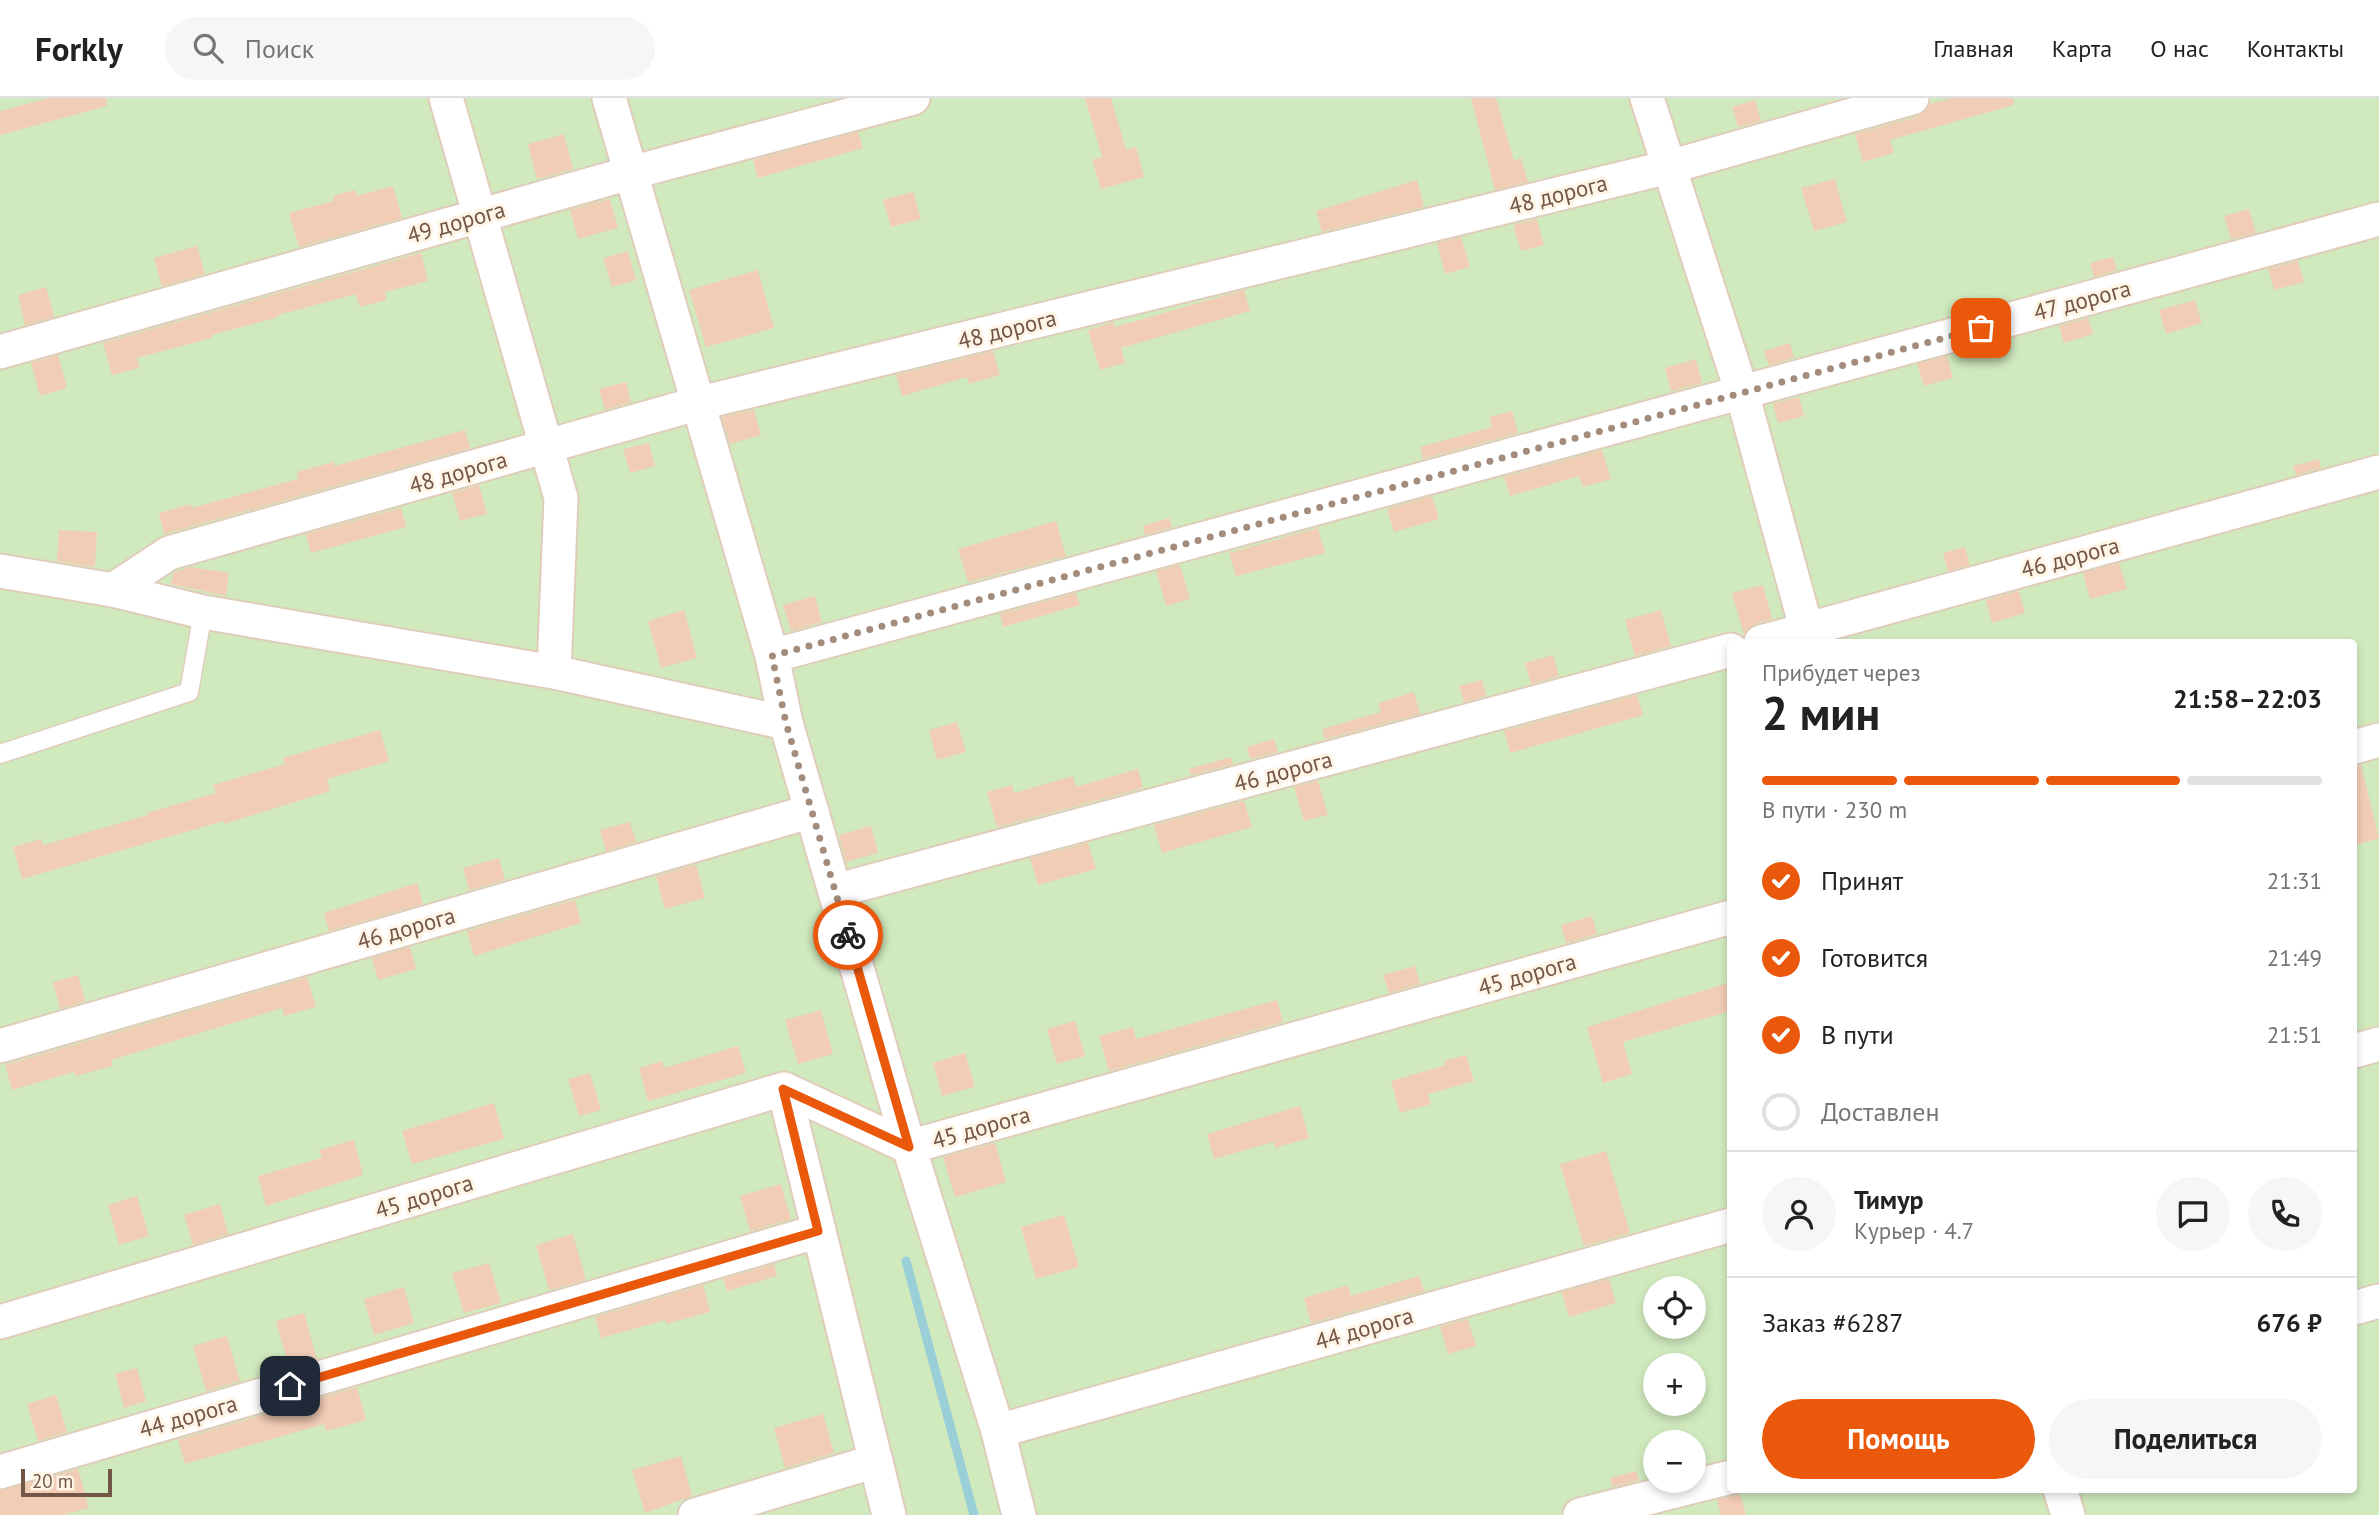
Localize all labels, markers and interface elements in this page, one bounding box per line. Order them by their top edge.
search box [165,17,655,80]
text: Forkly [35,27,123,70]
icon: search [189,29,227,67]
text: Поиск [245,32,314,65]
text: Главная [1933,33,2014,64]
text: Карта [2052,33,2112,64]
text: О нас [2150,33,2209,64]
text: Контакты [2247,33,2344,64]
street label: 48 дорога [1506,168,1610,220]
street label: 49 дорога [404,194,508,250]
street label: 47 дорога [2030,273,2134,327]
pin [1951,298,2011,358]
street label: 48 дорога [955,303,1059,355]
icon: bag [1962,309,2000,347]
street label: 48 дорога [406,444,510,500]
street label: 46 дорога [2018,530,2122,584]
text: Прибудет через [1762,658,1921,687]
text: 21:58–22:03 [2173,682,2322,715]
text: 2 мин [1762,683,1880,743]
street label: 46 дорога [1231,744,1335,798]
text: В пути · 230 m [1762,795,1907,824]
icon: check [1762,862,1800,900]
text: Принят [1821,864,1903,897]
text: 21:31 [2267,866,2322,895]
street label: 46 дорога [354,900,458,956]
courier [813,900,883,970]
icon: bike [829,916,867,954]
icon: check [1762,939,1800,977]
text: Готовится [1821,941,1928,974]
text: 21:49 [2267,943,2322,972]
street label: 45 дорога [1475,946,1579,1002]
icon: check [1762,1016,1800,1054]
text: В пути [1821,1018,1894,1051]
text: 21:51 [2267,1020,2322,1049]
text: Доставлен [1821,1095,1940,1128]
street label: 45 дорога [929,1099,1033,1155]
street label: 45 дорога [372,1167,476,1225]
button: person [1762,1177,1836,1251]
button: chat [2156,1177,2230,1251]
button: phone [2248,1177,2322,1251]
text: Тимур [1854,1183,1924,1216]
text: Курьер · 4.7 [1854,1216,1974,1245]
map controls [1643,1276,1706,1493]
button: locate [1643,1276,1706,1339]
street label: 44 дорога [1312,1300,1416,1356]
text: Заказ #6287 [1762,1306,1904,1339]
text: 676 ₽ [2256,1306,2322,1339]
button: + [1643,1353,1706,1416]
pin [260,1356,320,1416]
icon: home [271,1367,309,1405]
street label: 44 дорога [136,1388,240,1444]
button: Помощь [1762,1399,2035,1479]
button: Поделиться [2049,1399,2322,1479]
button: − [1643,1430,1706,1493]
scale bar [21,1466,112,1498]
text: 20 m [32,1469,73,1493]

